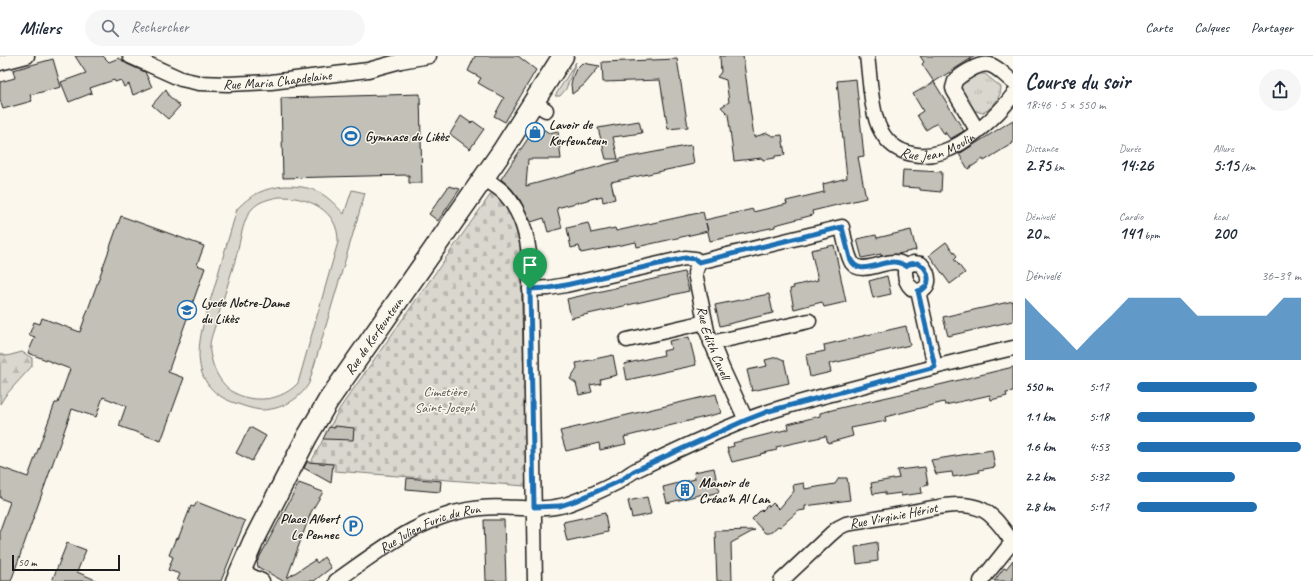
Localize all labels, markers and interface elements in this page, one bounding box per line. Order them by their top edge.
search box [85,10,365,46]
text: Milers [20,16,61,40]
icon: search [99,17,121,39]
text: Rechercher [131,18,189,37]
text: Carte [1145,19,1172,36]
text: Calques [1194,19,1229,36]
text: Partager [1251,19,1293,36]
street label: Rue Maria Chapdelaine [223,66,334,93]
text: Course du soir [1025,68,1130,96]
button: share [1259,69,1301,111]
text: 18:46 · 5 × 550 m [1025,97,1106,113]
place label: Lavoir de Kerfeunteun [549,116,607,149]
shop icon: Lavoir de Kerfeunteun [524,121,546,143]
sports icon: Gymnase du Likès [340,125,362,147]
place label: Gymnase du Likès [365,128,451,145]
street label: Rue Jean Moulin [899,128,978,164]
text: Distance [1025,141,1058,155]
text: Durée [1119,141,1141,155]
text: Allure [1213,141,1234,155]
text: 2.75 [1025,155,1051,176]
text: 14:26 [1119,155,1153,176]
text: 5:15 [1213,155,1239,176]
text: km [1051,160,1064,174]
text: /km [1239,160,1256,174]
text: Dénivelé [1025,209,1055,223]
text: Cardio [1119,209,1143,223]
text: kcal [1213,209,1228,223]
text: 20 [1025,223,1040,244]
text: 141 [1119,223,1142,244]
text: 200 [1213,223,1236,244]
text: m [1040,228,1049,242]
text: bpm [1142,228,1160,242]
pin [513,248,547,289]
icon: arrive [519,254,541,276]
text: Dénivelé [1025,268,1060,284]
text: 36–39 m [1261,268,1301,284]
street label: Rue de Kerfeunteun [341,293,407,378]
place label: Lycée Notre-Dame du Likès [201,294,290,327]
school or university icon: Lycée Notre-Dame du Likès [176,299,198,321]
street label: Rue Édith Cavell [693,305,735,385]
text: 550 m [1025,379,1053,395]
text: 5:17 [1089,379,1109,395]
park label: Cimetière Saint-Joseph [415,383,476,416]
text: 1.1 km [1025,409,1055,425]
text: 5:18 [1089,409,1109,425]
text: 1.6 km [1025,439,1056,455]
text: 4:53 [1089,439,1109,455]
text: 2.2 km [1025,469,1055,485]
text: 5:32 [1089,469,1109,485]
place label: Manoir de Créac'h Al Lan [699,474,771,507]
building icon: Manoir de Créac'h Al Lan [674,479,696,501]
street label: Rue Virginie Hériot [848,499,940,532]
text: 2.8 km [1025,499,1055,515]
text: 5:17 [1089,499,1109,515]
street label: Rue Julien Furic du Run [376,500,482,557]
place label: Place Albert Le Pennec [280,510,341,543]
parking icon: Place Albert Le Pennec [342,515,364,537]
scale bar [12,553,120,572]
text: 50 m [18,555,37,569]

